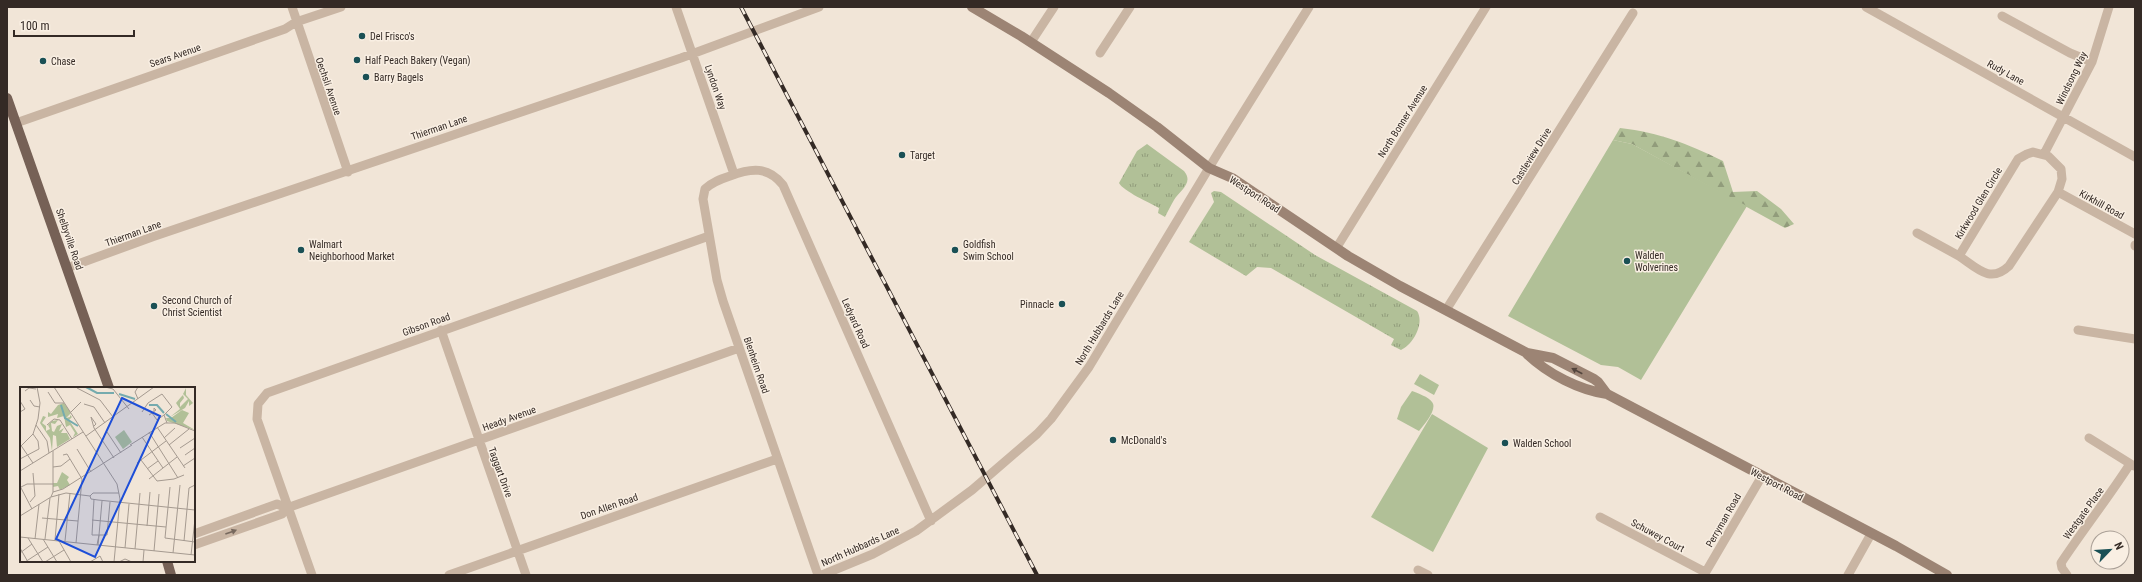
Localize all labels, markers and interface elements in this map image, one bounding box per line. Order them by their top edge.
scale bar [14,12,134,38]
text: 100 m [20,19,50,33]
marker: Del Frisco's [357,31,367,41]
place label: Del Frisco's [370,31,415,42]
street label: Sears Avenue [148,41,202,69]
street label: Windsong Way [2054,50,2089,107]
marker: Half Peach Bakery (Vegan) [352,55,362,65]
place label: Half Peach Bakery (Vegan) [365,55,470,67]
marker: Chase [38,56,48,66]
place label: Chase [51,56,76,67]
street label: Oechsli Avenue [313,56,344,117]
street label: Rudy Lane [1985,58,2026,87]
street label: Lyndon Way [703,63,728,111]
marker: Barry Bagels [361,72,371,82]
place label: Barry Bagels [374,72,424,83]
street label: North Bonner Avenue [1376,83,1429,160]
street label: Thierman Lane [410,113,469,142]
street label: Castleview Drive [1510,126,1553,187]
marker: Target [897,150,907,160]
place label: Target [910,150,935,161]
street label: Kirkwood Glen Circle [1953,165,2004,241]
street label: Westport Road [1227,174,1282,215]
street label: Kirkhill Road [2077,188,2126,221]
street label: Shelbyville Road [54,207,85,271]
street label: Thierman Lane [104,218,163,249]
place label: Walmart Neighborhood Market [309,239,395,262]
place label: Goldfish Swim School [963,239,1014,262]
marker: Walmart Neighborhood Market [296,245,306,255]
marker: Goldfish Swim School [950,245,960,255]
place label: Walden Wolverines [1635,250,1679,273]
marker: Walden Wolverines [1622,256,1632,266]
street label: North Hubbards Lane [1073,289,1126,367]
place label: Second Church of Christ Scientist [162,295,233,318]
street label: Ledyard Road [840,296,871,350]
place label: Pinnacle [1020,299,1054,310]
marker: Pinnacle [1057,299,1067,309]
marker: Second Church of Christ Scientist [149,301,159,311]
street label: Gibson Road [401,311,452,338]
street label: Blenheim Road [742,335,771,395]
one-way arrow [1572,368,1583,374]
inset map [20,387,195,562]
street label: Heady Avenue [481,404,538,433]
marker: McDonald's [1108,435,1118,445]
place label: McDonald's [1121,435,1167,446]
marker: Walden School [1500,438,1510,448]
place label: Walden School [1513,438,1571,449]
street label: Taggart Drive [486,446,515,499]
street label: Westport Road [1748,466,1805,503]
street label: Westgate Place [2061,485,2106,541]
street label: Don Allen Road [579,491,639,521]
street label: Perryman Road [1704,491,1743,549]
street label: Schuwey Court [1629,517,1686,554]
street label: North Hubbards Lane [820,524,901,569]
one-way arrow [225,529,237,535]
north arrow [2090,530,2130,570]
text: N [2111,540,2126,552]

